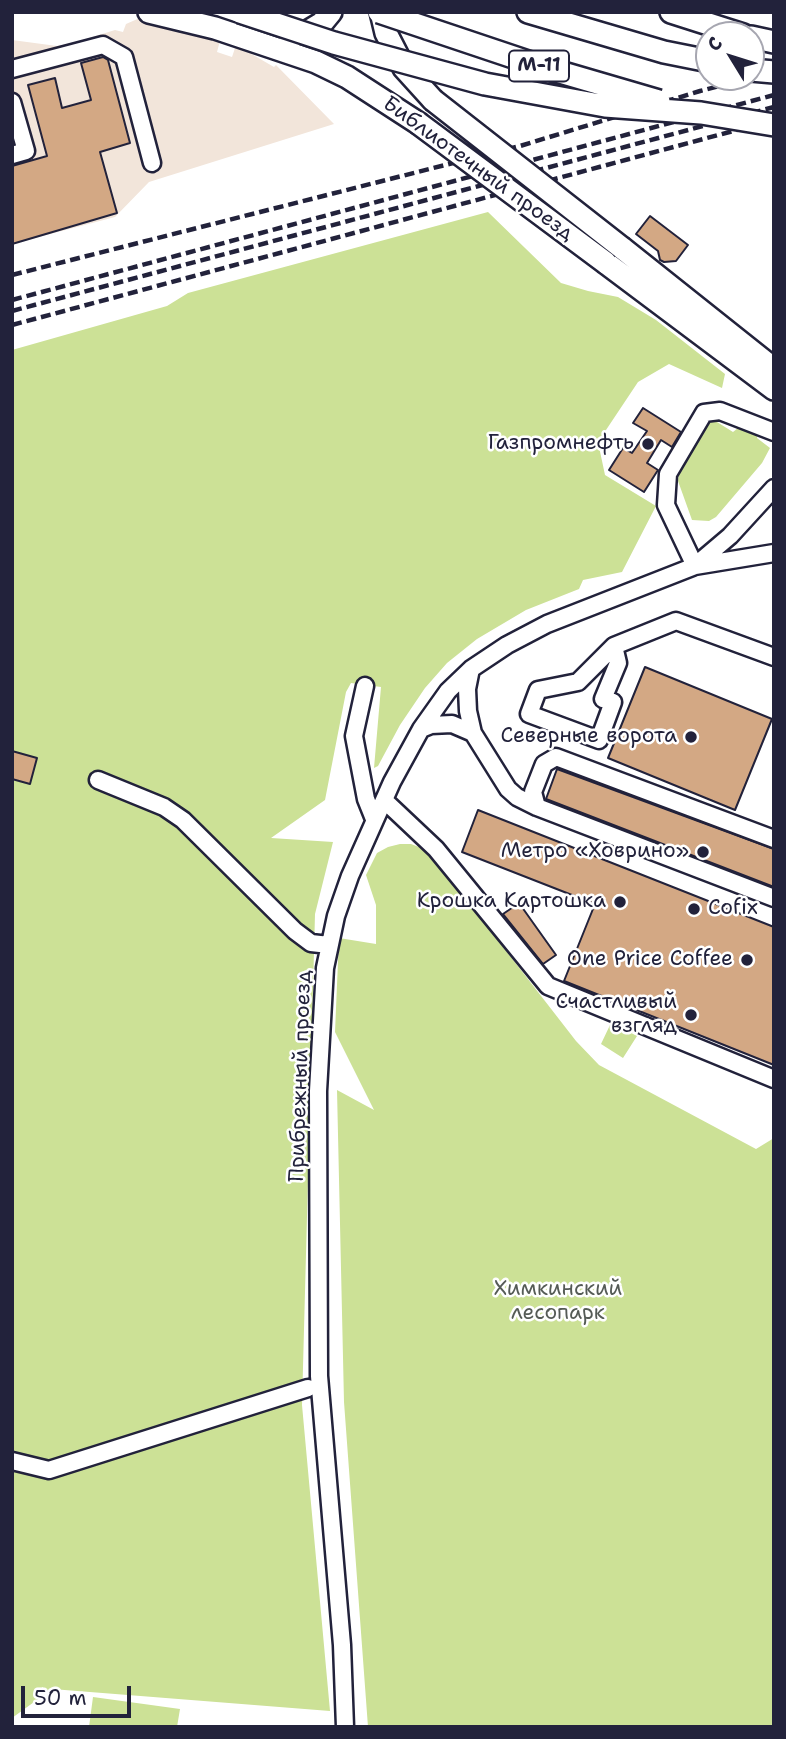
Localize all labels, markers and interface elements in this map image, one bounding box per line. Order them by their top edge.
north arrow [695,21,765,91]
text: С [701,32,728,56]
road number: М-11 [509,50,569,82]
street label: Библиотечный проезд [378,91,578,247]
place label: Газпромнефть [488,431,634,457]
marker: Газпромнефть [640,436,656,452]
place label: Северные ворота [501,724,677,750]
marker: Северные ворота [683,729,699,745]
place label: Метро «Ховрино» [501,839,689,865]
marker: Метро «Ховрино» [695,844,711,860]
place label: Крошка Картошка [417,889,606,915]
marker: Крошка Картошка [612,894,628,910]
place label: Cofix [708,896,758,922]
marker: Cofix [686,901,702,917]
place label: One Price Coffee [567,947,733,973]
marker: One Price Coffee [739,952,755,968]
street label: Прибрежный проезд [285,970,317,1182]
place label: Счастливый взгляд [555,990,677,1040]
marker: Счастливый взгляд [683,1007,699,1023]
park label: Химкинский лесопарк [494,1277,622,1327]
scale bar [24,1672,135,1716]
text: 50 m [34,1684,87,1712]

